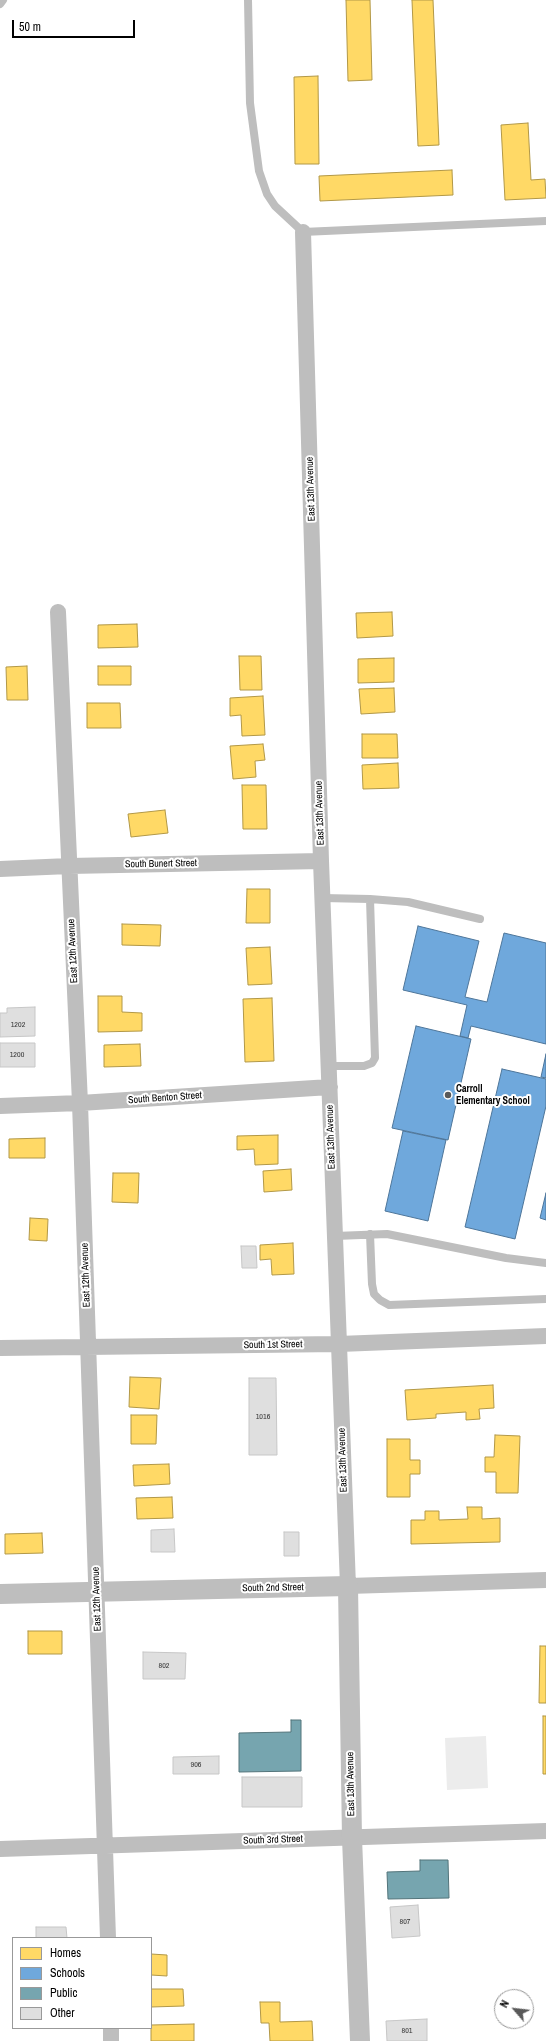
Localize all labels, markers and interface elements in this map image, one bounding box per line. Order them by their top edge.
scale bar [14,12,137,38]
text: 50 m [19,19,41,35]
street label: East 13th Avenue [304,457,318,521]
street label: East 13th Avenue [313,781,327,845]
street label: South Bunert Street [125,857,197,871]
street label: East 12th Avenue [65,918,81,984]
house number: 1202 [11,1020,25,1030]
house number: 1200 [10,1050,24,1060]
place label: Carroll Elementary School [456,1083,530,1106]
street label: South Benton Street [128,1089,202,1107]
marker: Carroll Elementary School [443,1090,453,1100]
street label: East 13th Avenue [324,1105,338,1169]
street label: East 12th Avenue [79,1243,93,1307]
street label: South 1st Street [243,1338,303,1352]
house number: 1016 [256,1412,270,1422]
street label: East 13th Avenue [336,1428,350,1492]
street label: East 12th Avenue [90,1567,104,1631]
street label: South 2nd Street [242,1581,304,1595]
house number: 802 [159,1661,169,1671]
street label: East 13th Avenue [344,1752,358,1816]
house number: 906 [191,1760,201,1770]
street label: South 3rd Street [243,1833,303,1847]
house number: 807 [400,1917,410,1927]
legend [12,1937,152,2029]
text: Homes [50,1945,81,1961]
text: Schools [50,1965,85,1981]
text: Public [50,1985,77,2001]
north arrow [494,1989,534,2029]
text: N [497,1998,512,2010]
text: Other [50,2005,75,2021]
house number: 801 [402,2026,412,2036]

